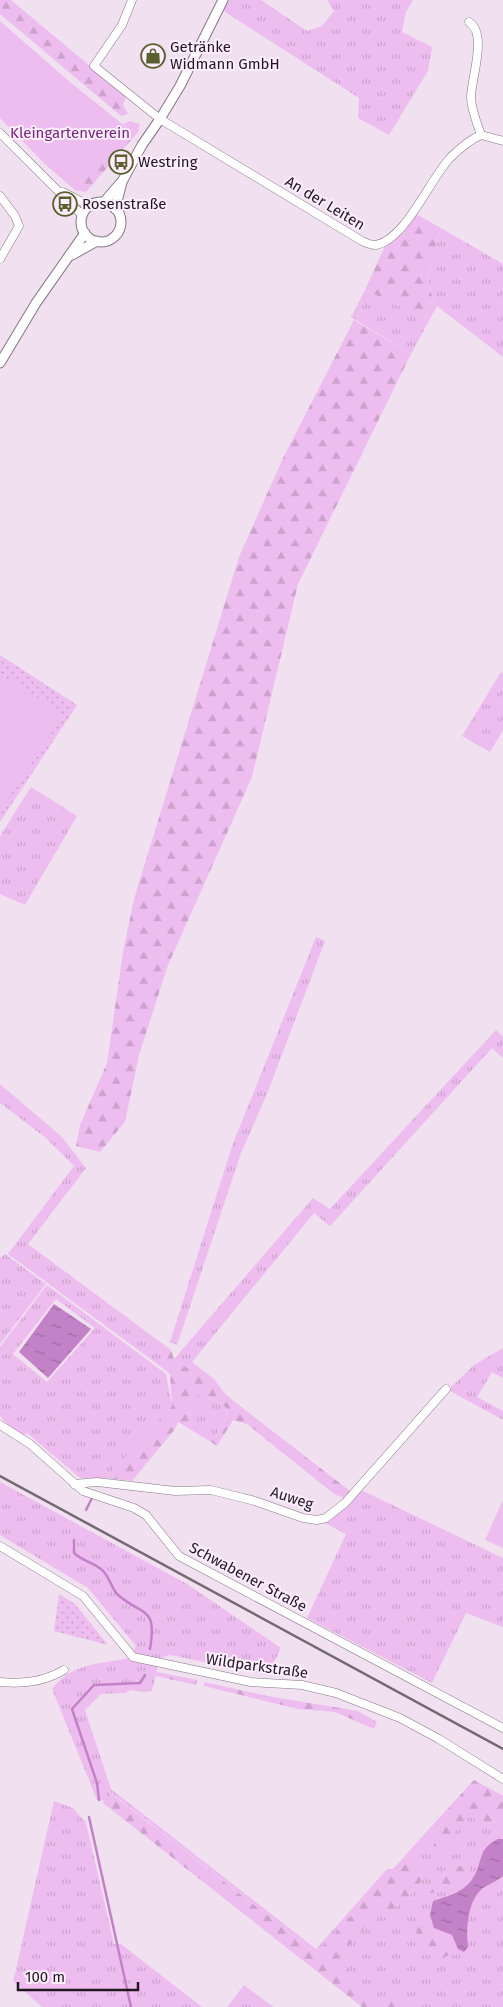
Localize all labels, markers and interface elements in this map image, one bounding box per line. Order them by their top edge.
place label: Getränke Widmann GmbH [170,38,280,73]
shop icon: Getränke Widmann GmbH [140,43,166,69]
park label: Kleingartenverein [10,124,130,142]
bus stop icon: Westring [108,149,134,175]
place label: Westring [138,153,198,171]
street label: An der Leiten [282,172,368,234]
bus stop icon: Rosenstraße [52,191,78,217]
place label: Rosenstraße [82,195,167,213]
street label: Auweg [268,1483,316,1513]
street label: Schwabener Straße [186,1538,310,1616]
street label: Wildparkstraße [205,1650,309,1682]
scale bar [18,1960,138,1992]
text: 100 m [25,1968,65,1986]

